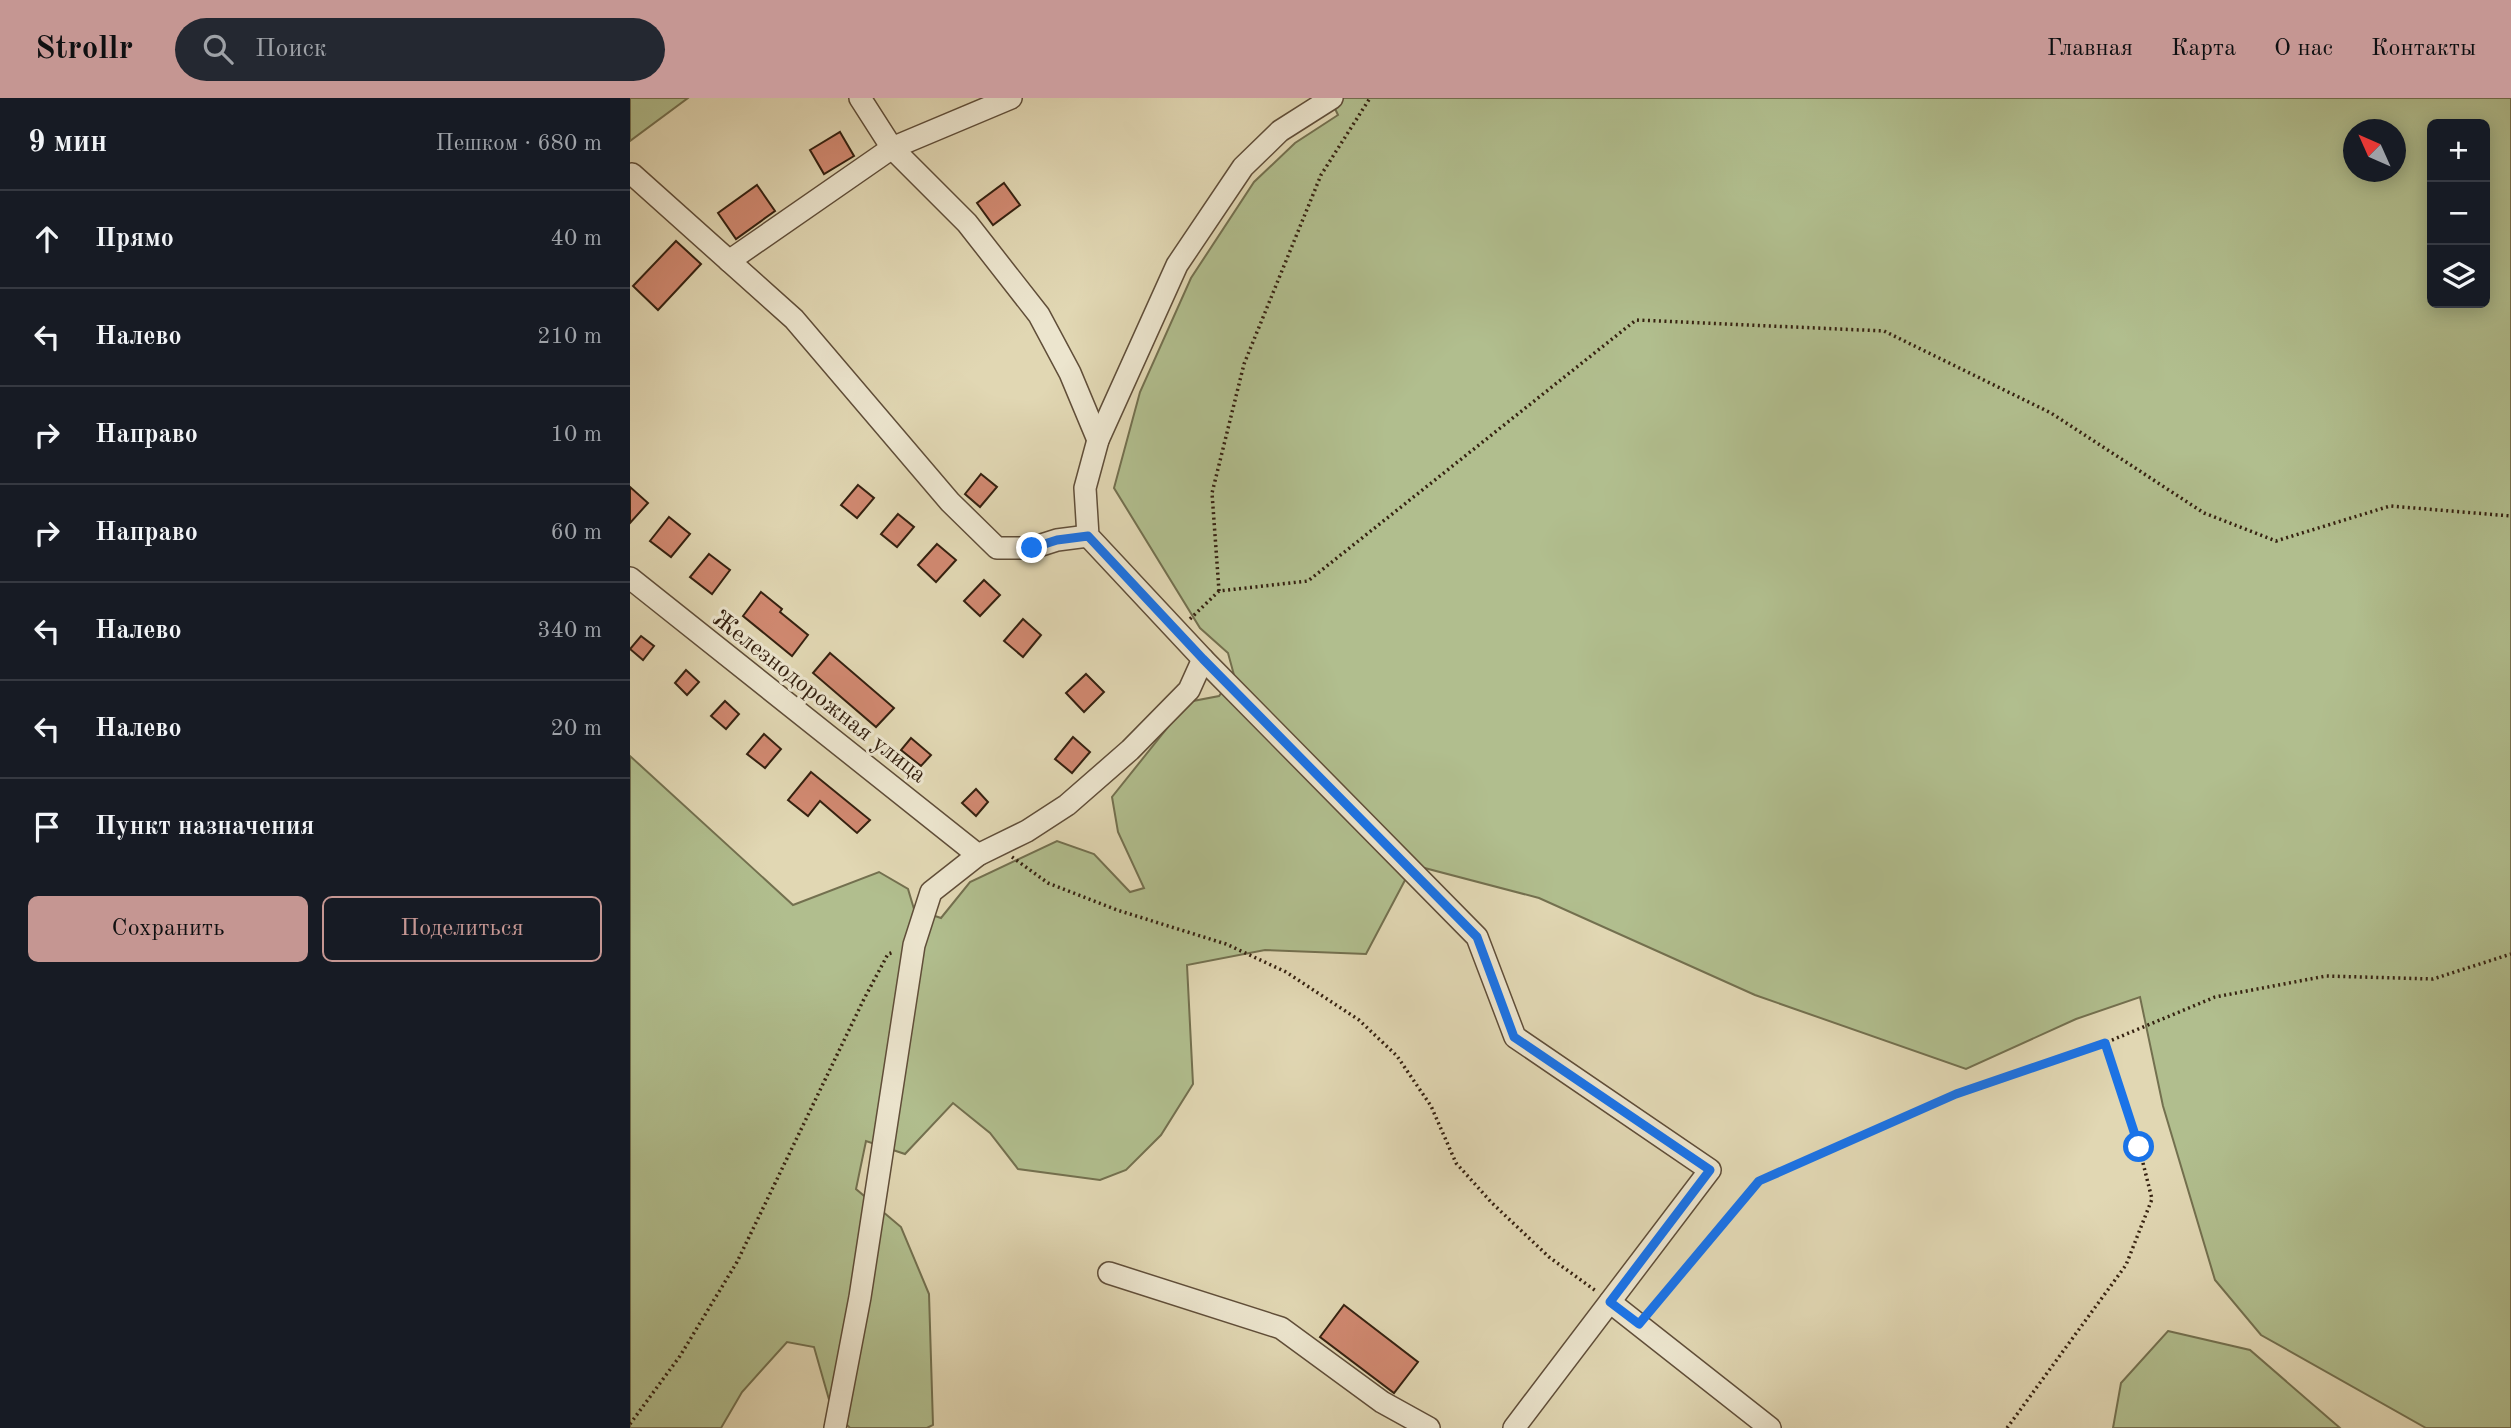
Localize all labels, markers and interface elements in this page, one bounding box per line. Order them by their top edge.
search box [175,18,665,81]
icon: search [199,30,237,68]
text: Strollr [35,33,133,66]
text: Поиск [255,36,327,62]
text: Главная [2047,37,2133,61]
text: Карта [2171,37,2236,61]
text: О нас [2274,37,2333,61]
text: Контакты [2371,37,2476,61]
north arrow [2343,119,2406,182]
map controls [2427,119,2490,308]
button: + [2427,119,2490,182]
text: 9 мин [28,128,107,158]
text: Пешком · 680 m [436,132,602,155]
button: − [2427,182,2490,245]
icon: ahead [28,220,66,258]
text: Прямо [95,226,174,252]
text: 40 m [551,227,602,250]
button: layers [2427,245,2490,308]
icon: left [28,318,66,356]
text: Налево [95,324,182,350]
text: 210 m [537,325,602,348]
icon: right [28,416,66,454]
text: Направо [95,422,198,448]
text: 10 m [551,423,602,446]
icon: right [28,514,66,552]
text: Направо [95,520,198,546]
text: 60 m [551,521,602,544]
route end [1016,532,1047,563]
street label: Железнодорожная улица [707,607,930,788]
icon: left [28,612,66,650]
text: Налево [95,618,182,644]
text: 340 m [537,619,602,642]
icon: left [28,710,66,748]
text: Налево [95,716,182,742]
text: 20 m [551,717,602,740]
icon: arrive [28,808,66,846]
text: Пункт назначения [95,814,314,840]
button: Сохранить [28,896,308,962]
button: Поделиться [322,896,602,962]
route start [2123,1131,2154,1162]

